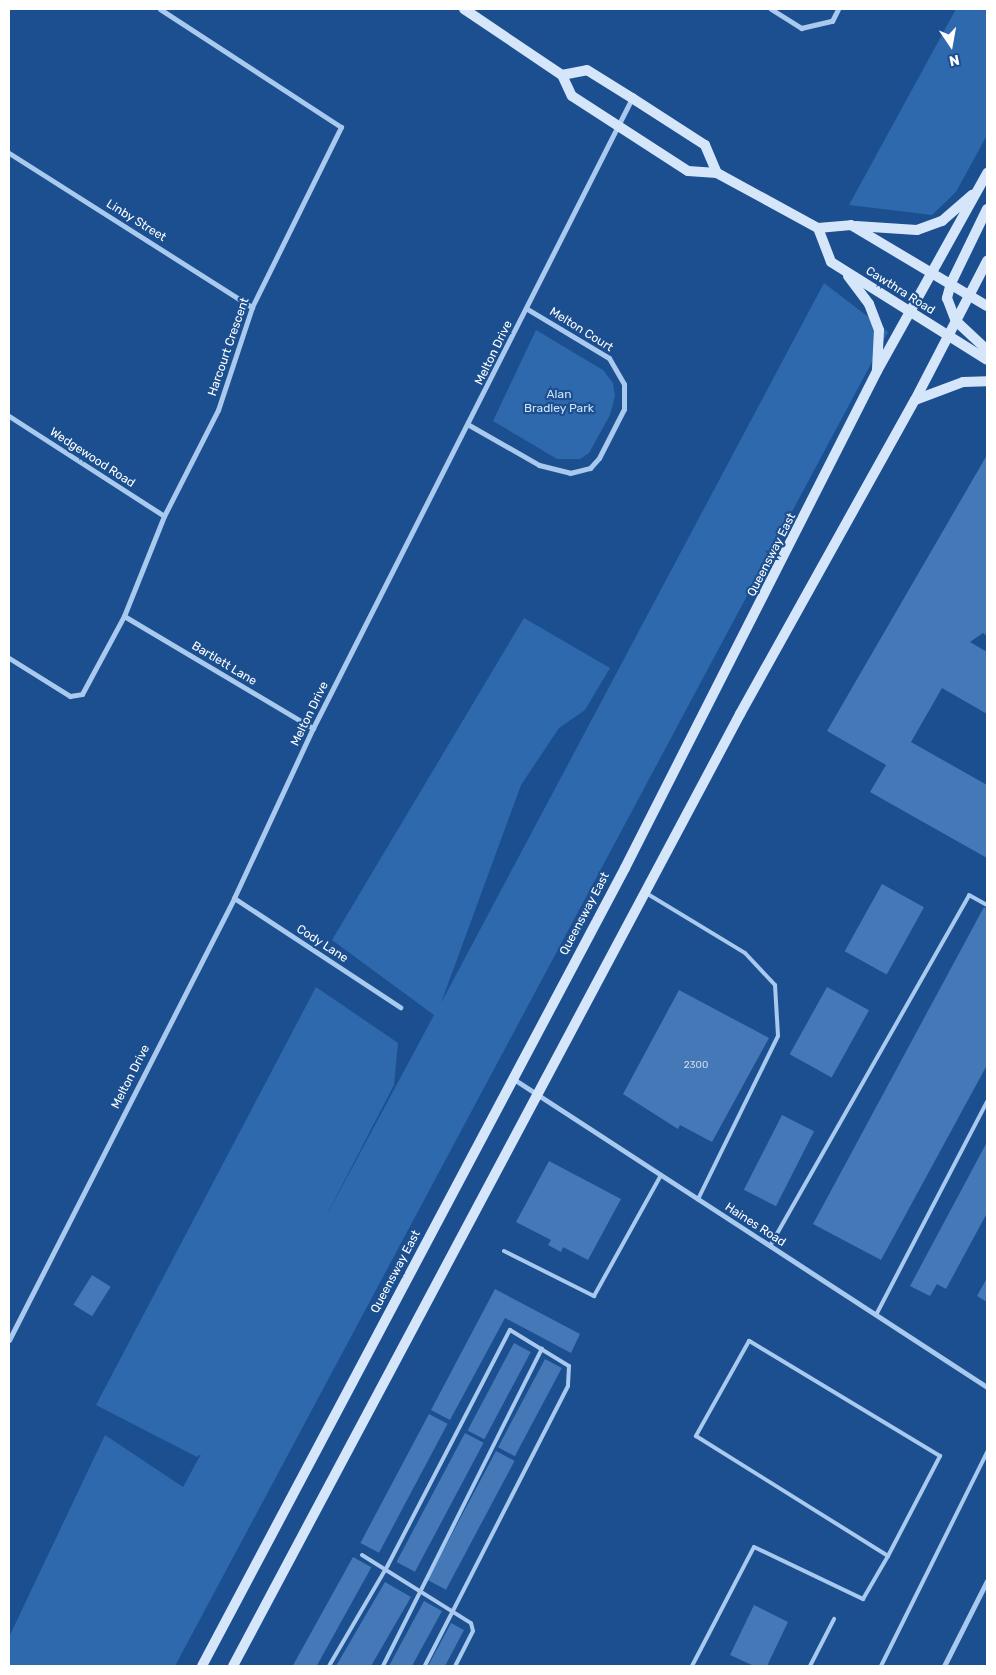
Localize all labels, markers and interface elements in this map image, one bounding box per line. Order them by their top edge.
north arrow [926,20,976,70]
text: N [948,51,961,70]
street label: Linby Street [103,197,169,245]
street label: Cawthra Road [863,264,937,318]
street label: Harcourt Crescent [205,296,253,398]
street label: Melton Court [547,305,615,355]
street label: Melton Drive [472,318,516,388]
park label: Alan Bradley Park [524,388,594,416]
street label: Wedgewood Road [47,425,137,491]
street label: Queensway East [745,511,799,599]
street label: Bartlett Lane [189,639,259,689]
street label: Melton Drive [288,679,332,749]
street label: Queensway East [557,870,613,958]
street label: Cody Lane [293,922,351,966]
street label: Melton Drive [109,1043,153,1111]
house number: 2300 [684,1060,708,1072]
street label: Haines Road [722,1200,788,1250]
street label: Queensway East [368,1228,424,1316]

